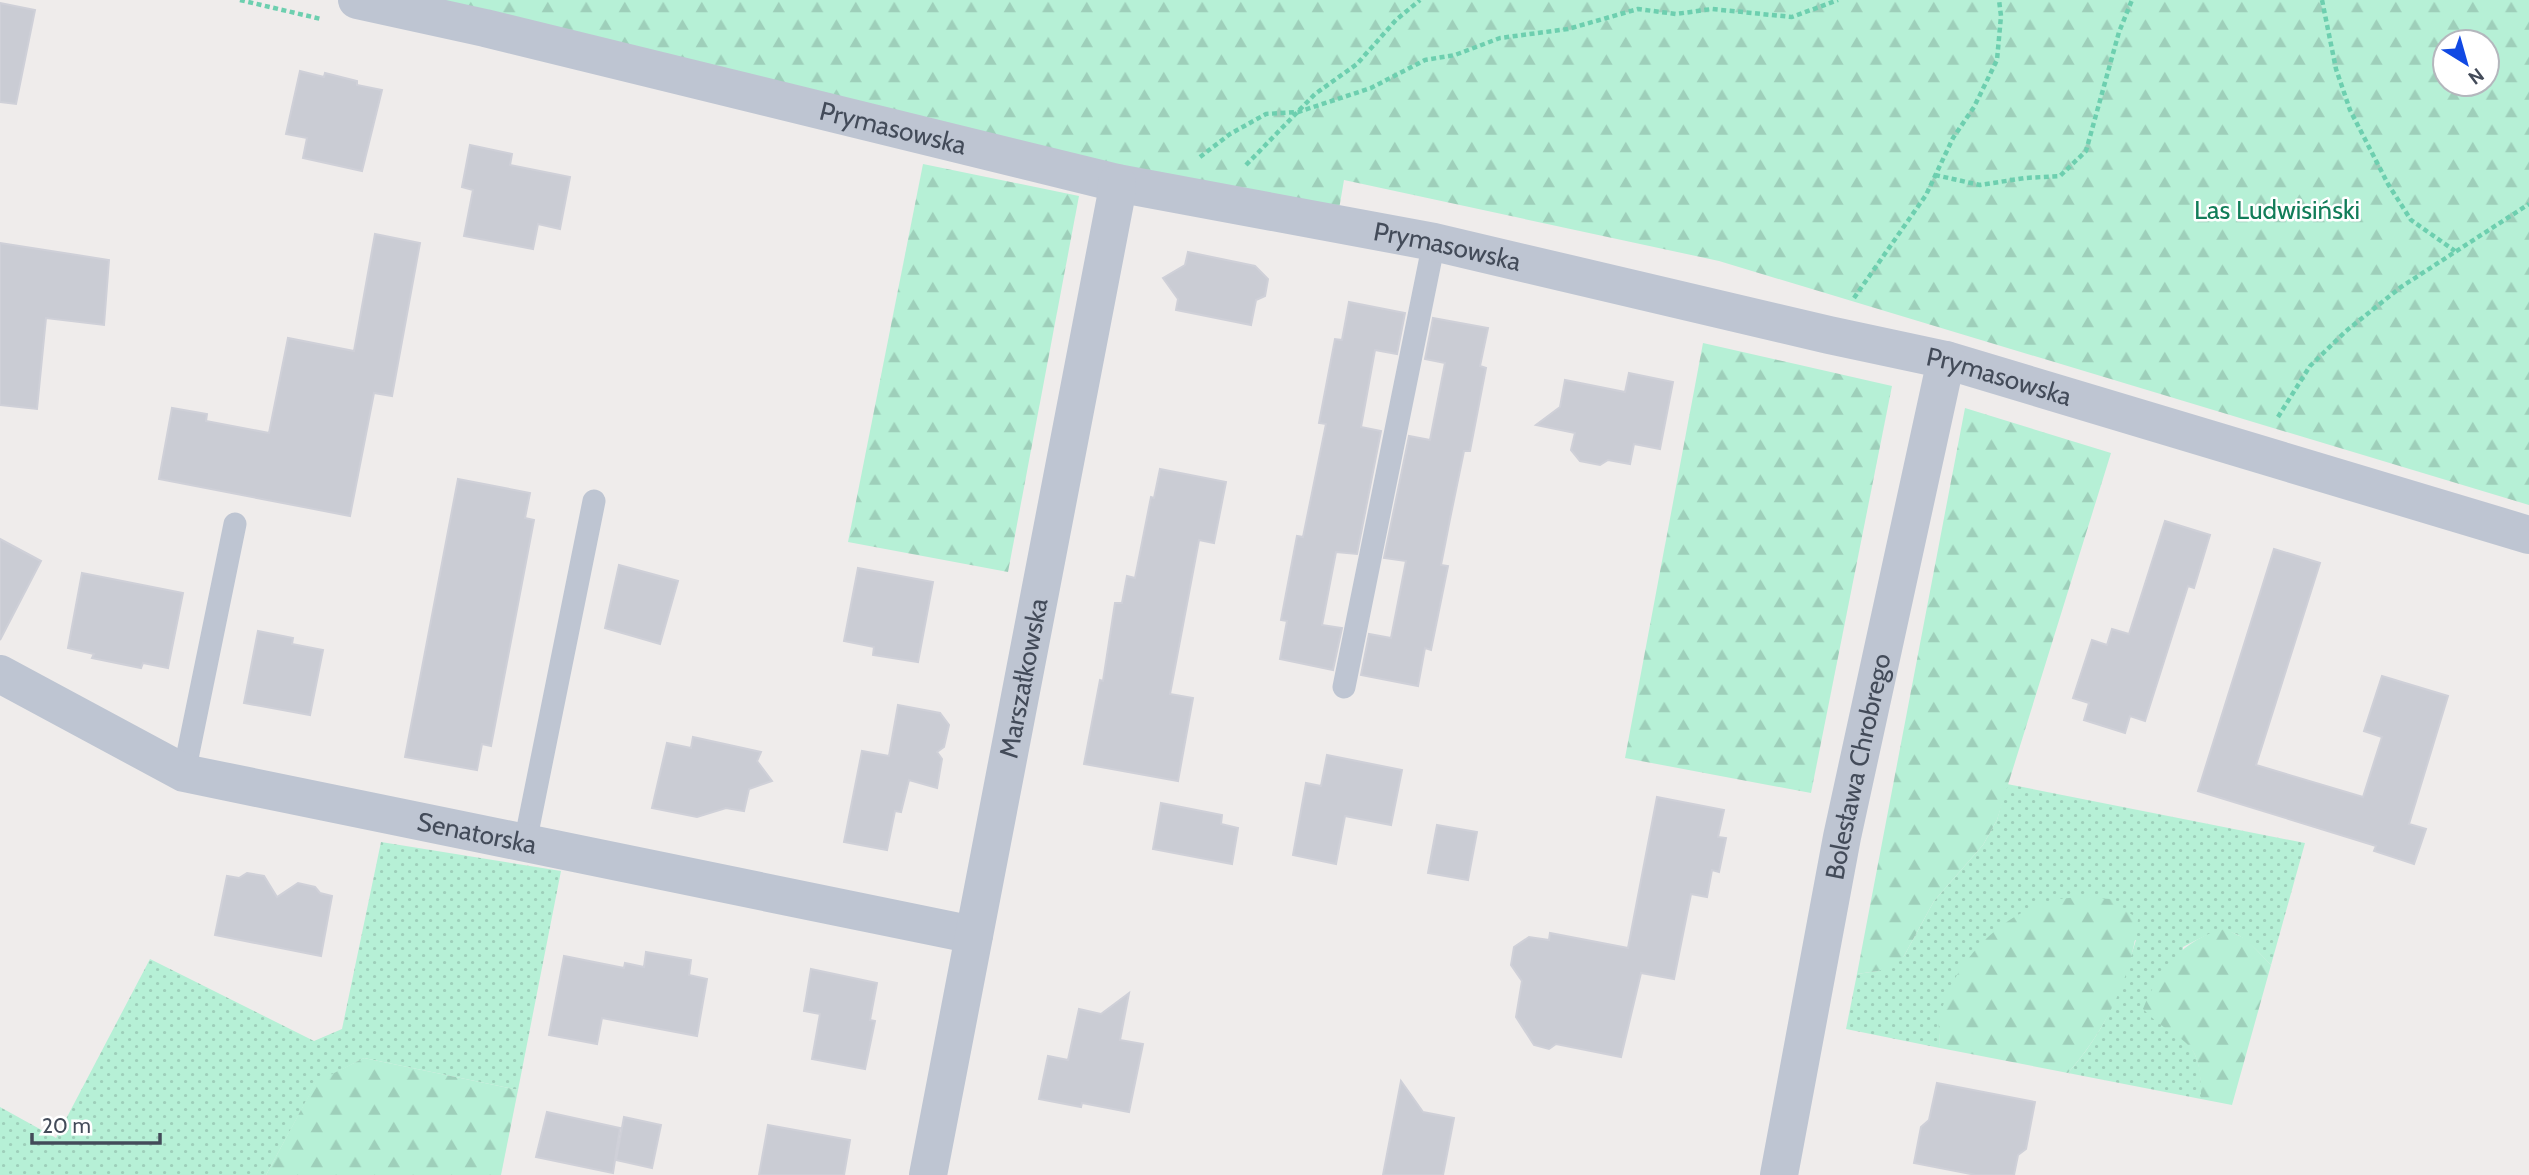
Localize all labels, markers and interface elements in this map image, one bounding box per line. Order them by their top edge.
north arrow [2431,28,2501,98]
text: N [2464,63,2488,89]
street label: Prymasowska [816,95,970,162]
park label: Las Ludwisiński [2194,194,2360,226]
street label: Prymasowska [1371,215,1525,278]
street label: Prymasowska [1923,340,2076,413]
street label: Marszałkowska [992,595,1055,761]
street label: Bolesława Chrobrego [1818,650,1898,882]
street label: Senatorska [414,805,540,861]
scale bar [32,1102,159,1146]
text: 20 m [42,1113,91,1138]

